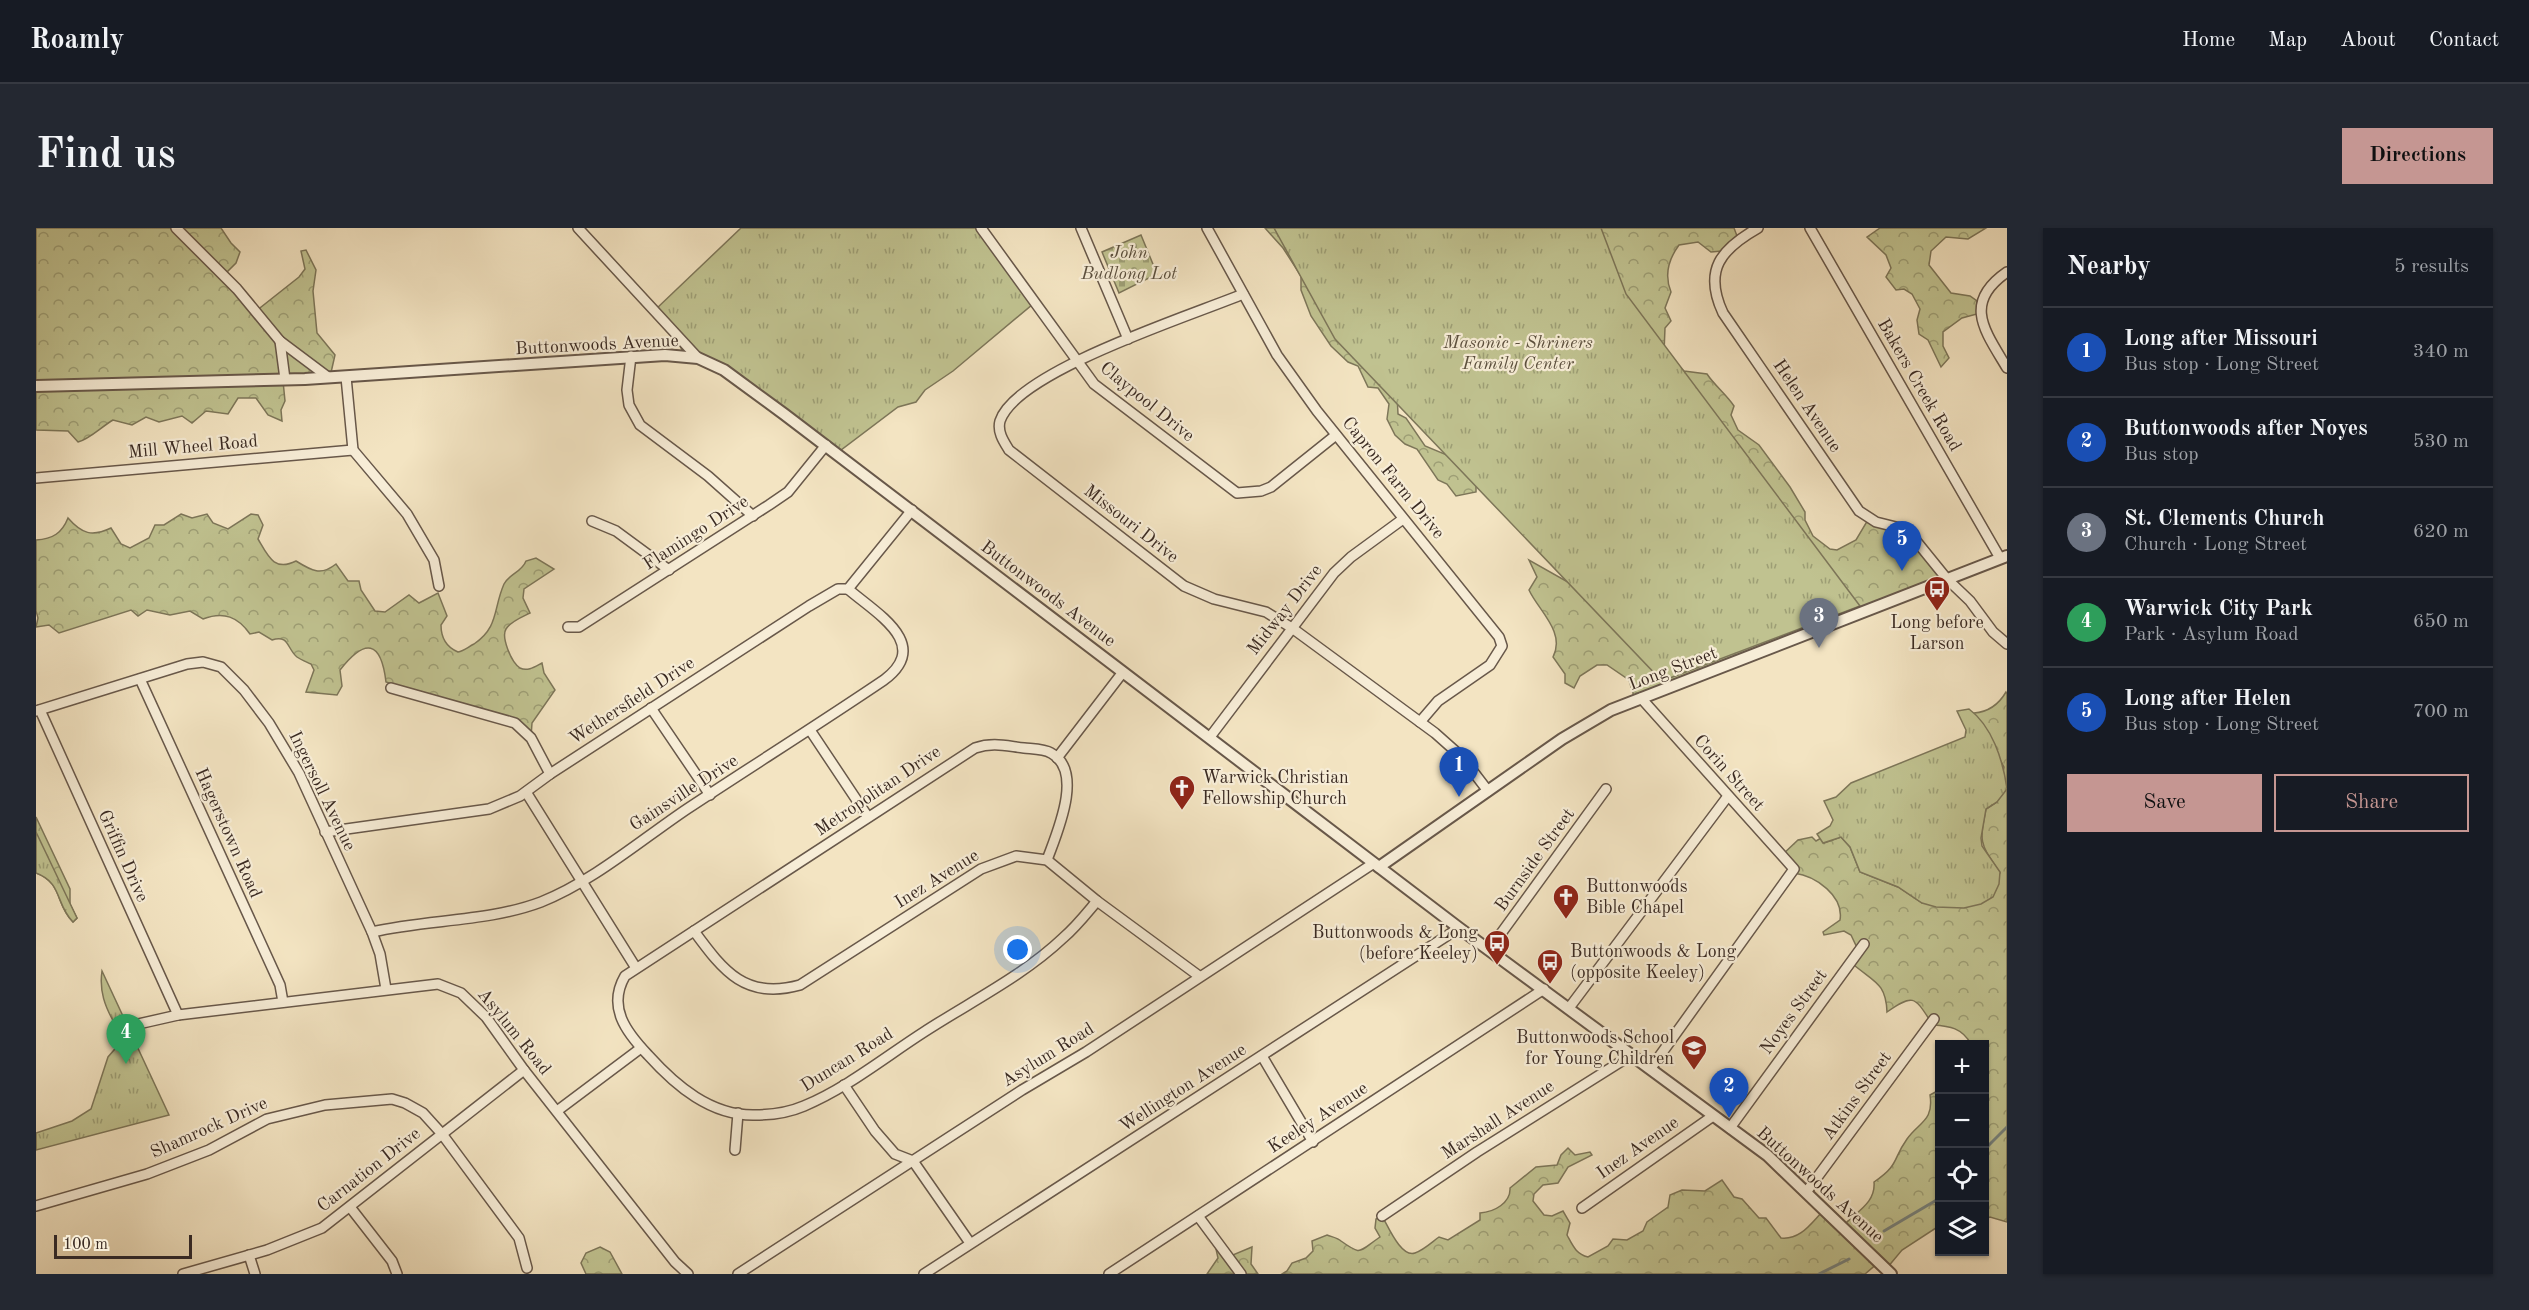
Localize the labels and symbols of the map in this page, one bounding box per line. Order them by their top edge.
park label: John Budlong Lot [1080,244,1177,283]
street label: Bakers Creek Road [1874,316,1964,454]
street label: Buttonwoods Avenue [515,332,679,358]
park label: Masonic - Shriners Family Center [1442,334,1593,373]
street label: Helen Avenue [1769,356,1845,456]
street label: Claypool Drive [1096,359,1198,445]
street label: Capron Farm Drive [1338,414,1448,542]
street label: Mill Wheel Road [127,432,259,462]
street label: Missouri Drive [1080,482,1182,566]
street label: Flamingo Drive [640,492,752,574]
pin: 5 [1882,522,1922,571]
street label: Buttonwoods Avenue [977,538,1119,650]
street label: Midway Drive [1244,561,1326,659]
bus stop icon: Long before Larson [1922,574,1952,612]
pin: 3 [1800,598,1838,648]
place label: Long before Larson [1890,614,1984,653]
street label: Long Street [1626,644,1720,694]
street label: Wethersfield Drive [566,654,698,748]
street label: Ingersoll Avenue [285,728,359,854]
street label: Corin Street [1690,731,1768,815]
street label: Metropolitan Drive [812,742,944,840]
pin: 1 [1440,748,1478,797]
street label: Gainsville Drive [627,751,741,835]
street label: Hagerstown Road [191,765,265,901]
place label: Warwick Christian Fellowship Church [1202,769,1349,808]
church icon: Warwick Christian Fellowship Church [1167,773,1197,811]
street label: Burnside Street [1492,805,1578,915]
street label: Griffin Drive [95,807,151,905]
street label: Inez Avenue [892,846,982,912]
place label: Buttonwoods Bible Chapel [1586,878,1688,917]
church icon: Buttonwoods Bible Chapel [1551,882,1581,920]
place label: Buttonwoods & Long (before Keeley) [1312,924,1478,963]
bus stop icon: Buttonwoods & Long (before Keeley) [1482,928,1512,966]
your location [1003,935,1032,964]
place label: Buttonwoods & Long (opposite Keeley) [1570,943,1736,982]
bus stop icon: Buttonwoods & Long (opposite Keeley) [1535,947,1565,985]
street label: Noyes Street [1757,966,1831,1058]
street label: Asylum Road [474,986,554,1078]
pin: 4 [106,1014,146,1064]
street label: Asylum Road [999,1020,1097,1090]
street label: Duncan Road [798,1025,896,1095]
place label: Buttonwoods School for Young Children [1516,1029,1674,1068]
school or university icon: Buttonwoods School for Young Children [1679,1033,1709,1071]
street label: Wellington Avenue [1116,1040,1250,1136]
street label: Atkins Street [1819,1048,1895,1144]
pin: 2 [1710,1068,1748,1118]
street label: Marshall Avenue [1439,1077,1557,1163]
street label: Keeley Avenue [1265,1079,1371,1157]
street label: Shamrock Drive [148,1094,270,1162]
street label: Inez Avenue [1594,1113,1682,1183]
street label: Carnation Drive [314,1124,424,1216]
street label: Buttonwoods Avenue [1753,1124,1887,1246]
scale bar [54,1232,192,1260]

